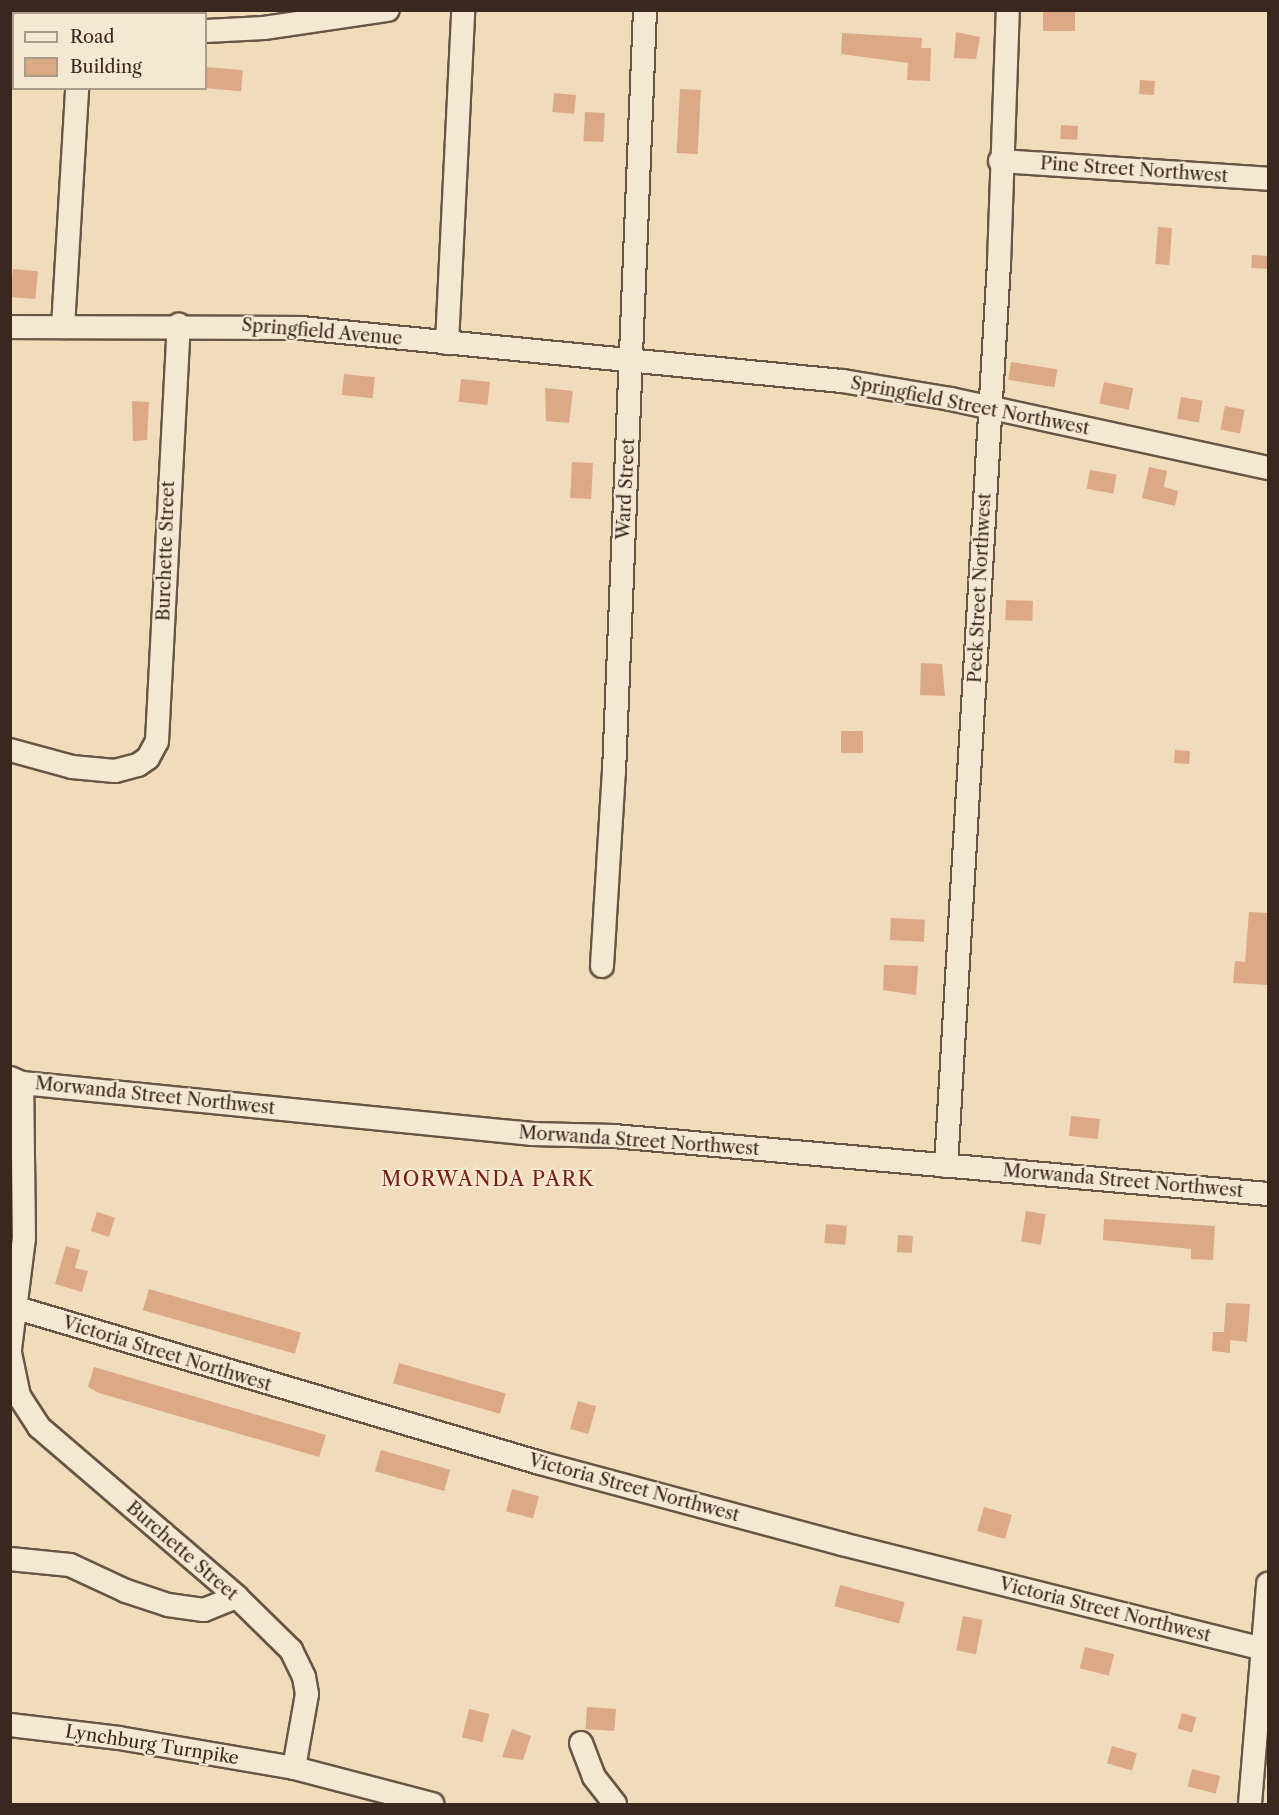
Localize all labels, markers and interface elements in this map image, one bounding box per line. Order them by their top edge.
legend [12,12,207,90]
text: Road [70,26,115,48]
text: Building [70,56,142,78]
street label: Pine Street Northwest [1039,153,1229,187]
street label: Springfield Avenue [240,314,404,350]
street label: Springfield Street Northwest [849,372,1091,440]
street label: Ward Street [613,438,639,540]
street label: Burchette Street [153,480,179,622]
street label: Peck Street Northwest [964,492,996,684]
street label: Morwanda Street Northwest [34,1073,276,1119]
street label: Morwanda Street Northwest [518,1122,760,1160]
street label: Morwanda Street Northwest [1002,1160,1244,1202]
district label: MORWANDA PARK [381,1167,595,1191]
street label: Victoria Street Northwest [60,1312,274,1396]
street label: Victoria Street Northwest [526,1449,742,1527]
street label: Burchette Street [122,1497,242,1605]
street label: Victoria Street Northwest [997,1573,1213,1647]
street label: Lynchburg Turnpike [64,1721,240,1769]

